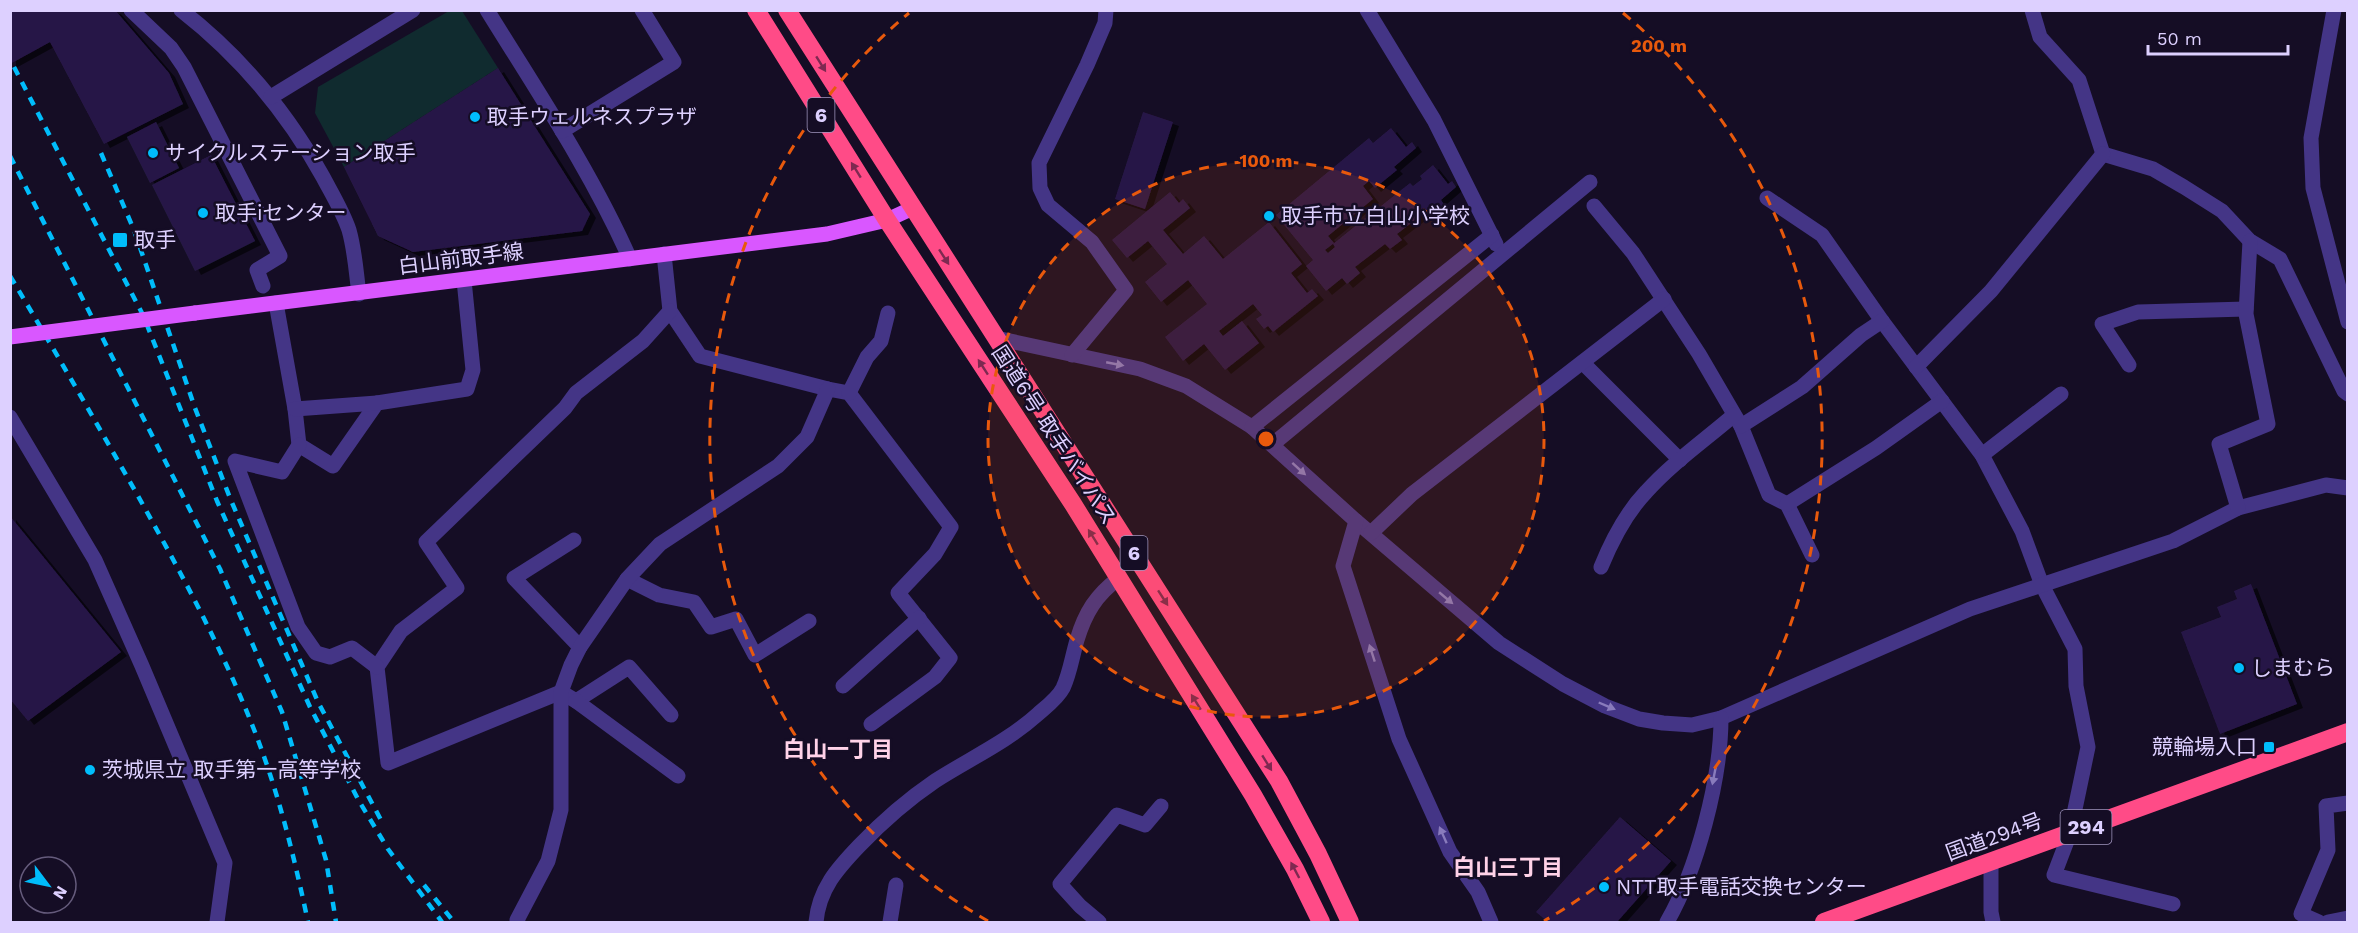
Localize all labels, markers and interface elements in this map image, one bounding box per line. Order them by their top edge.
scale bar [2148,18,2288,56]
text: 50 m [2157,28,2202,49]
text: 200 m [1631,35,1687,56]
one-way arrow [816,56,827,72]
road number: 6 [808,98,834,132]
place label: 取手ウェルネスプラザ [487,104,697,129]
marker: 取手ウェルネスプラザ [468,110,482,124]
place label: サイクルステーション取手 [165,140,416,165]
marker: サイクルステーション取手 [146,146,160,160]
text: 100 m [1239,150,1293,171]
one-way arrow [851,162,862,178]
place label: 取手iセンター [215,200,347,225]
place label: 取手市立白山小学校 [1281,203,1470,228]
marker: 取手iセンター [196,206,210,220]
marker: 取手市立白山小学校 [1262,209,1276,223]
place label: 取手 [134,227,176,252]
marker: 取手 [111,231,129,249]
street label: 白山前取手線 [397,238,525,279]
one-way arrow [938,249,950,265]
street label: 国道6号 取手バイパス [987,340,1122,529]
one-way arrow [978,359,989,375]
one-way arrow [1105,360,1124,369]
centre of rings [1256,429,1276,449]
one-way arrow [1292,462,1307,476]
one-way arrow [1088,529,1099,545]
road number: 6 [1120,536,1148,570]
one-way arrow [1157,590,1168,606]
one-way arrow [1438,591,1454,604]
one-way arrow [1367,644,1376,662]
place label: しまむら [2251,655,2335,680]
marker: しまむら [2232,661,2246,675]
one-way arrow [1191,694,1202,710]
one-way arrow [1598,702,1615,711]
place label: 競輪場入口 [2152,734,2257,759]
district label: 白山一丁目 [783,737,893,762]
marker: 競輪場入口 [2262,740,2276,754]
one-way arrow [1262,755,1273,771]
place label: 茨城県立 取手第一高等学校 [102,757,361,782]
marker: 茨城県立 取手第一高等学校 [83,763,97,777]
one-way arrow [1709,766,1718,785]
street label: 国道294号 [1942,808,2046,866]
road number: 294 [2060,810,2112,844]
one-way arrow [1437,826,1447,844]
north arrow [18,855,78,915]
district label: 白山三丁目 [1453,855,1563,880]
one-way arrow [1290,861,1300,878]
place label: NTT取手電話交換センター [1616,874,1867,899]
marker: NTT取手電話交換センター [1597,880,1611,894]
text: N [49,883,71,903]

